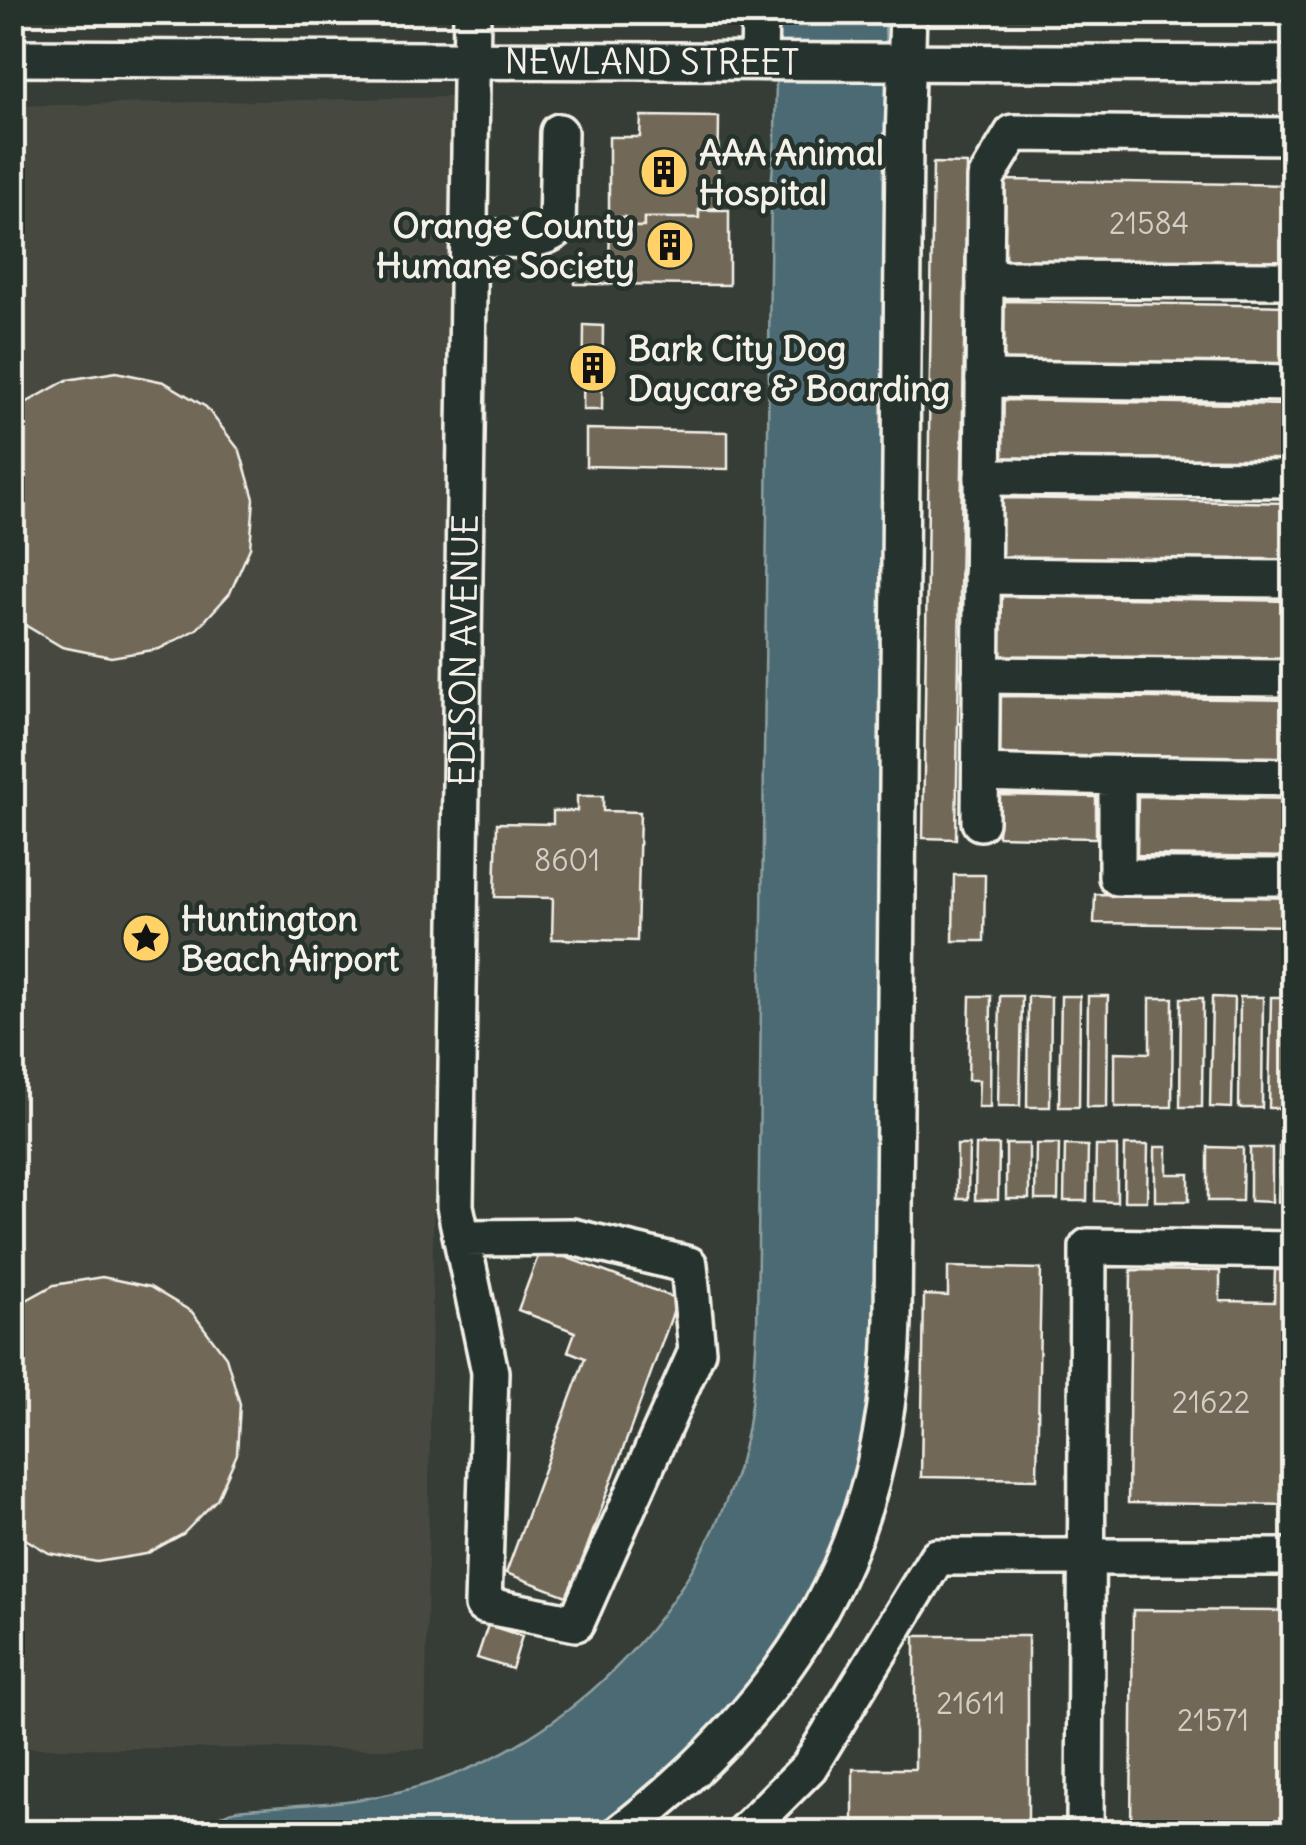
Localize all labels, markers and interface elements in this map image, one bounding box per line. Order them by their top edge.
street label: NEWLAND STREET [504,38,800,84]
place label: AAA Animal Hospital [699,130,884,214]
building icon: AAA Animal Hospital [638,146,690,198]
place label: Orange County Humane Society [376,203,635,287]
house number: 21584 [1109,204,1189,242]
building icon: Orange County Humane Society [644,219,696,271]
place label: Bark City Dog Daycare & Boarding [628,326,950,410]
building icon: Bark City Dog Daycare & Boarding [567,342,619,394]
street label: EDISON AVENUE [439,514,487,786]
house number: 8601 [534,841,600,879]
place label: Huntington Beach Airport [181,896,399,980]
place icon: Huntington Beach Airport [120,912,172,964]
house number: 21622 [1172,1383,1250,1421]
house number: 21611 [936,1684,1006,1722]
house number: 21571 [1177,1701,1249,1739]

